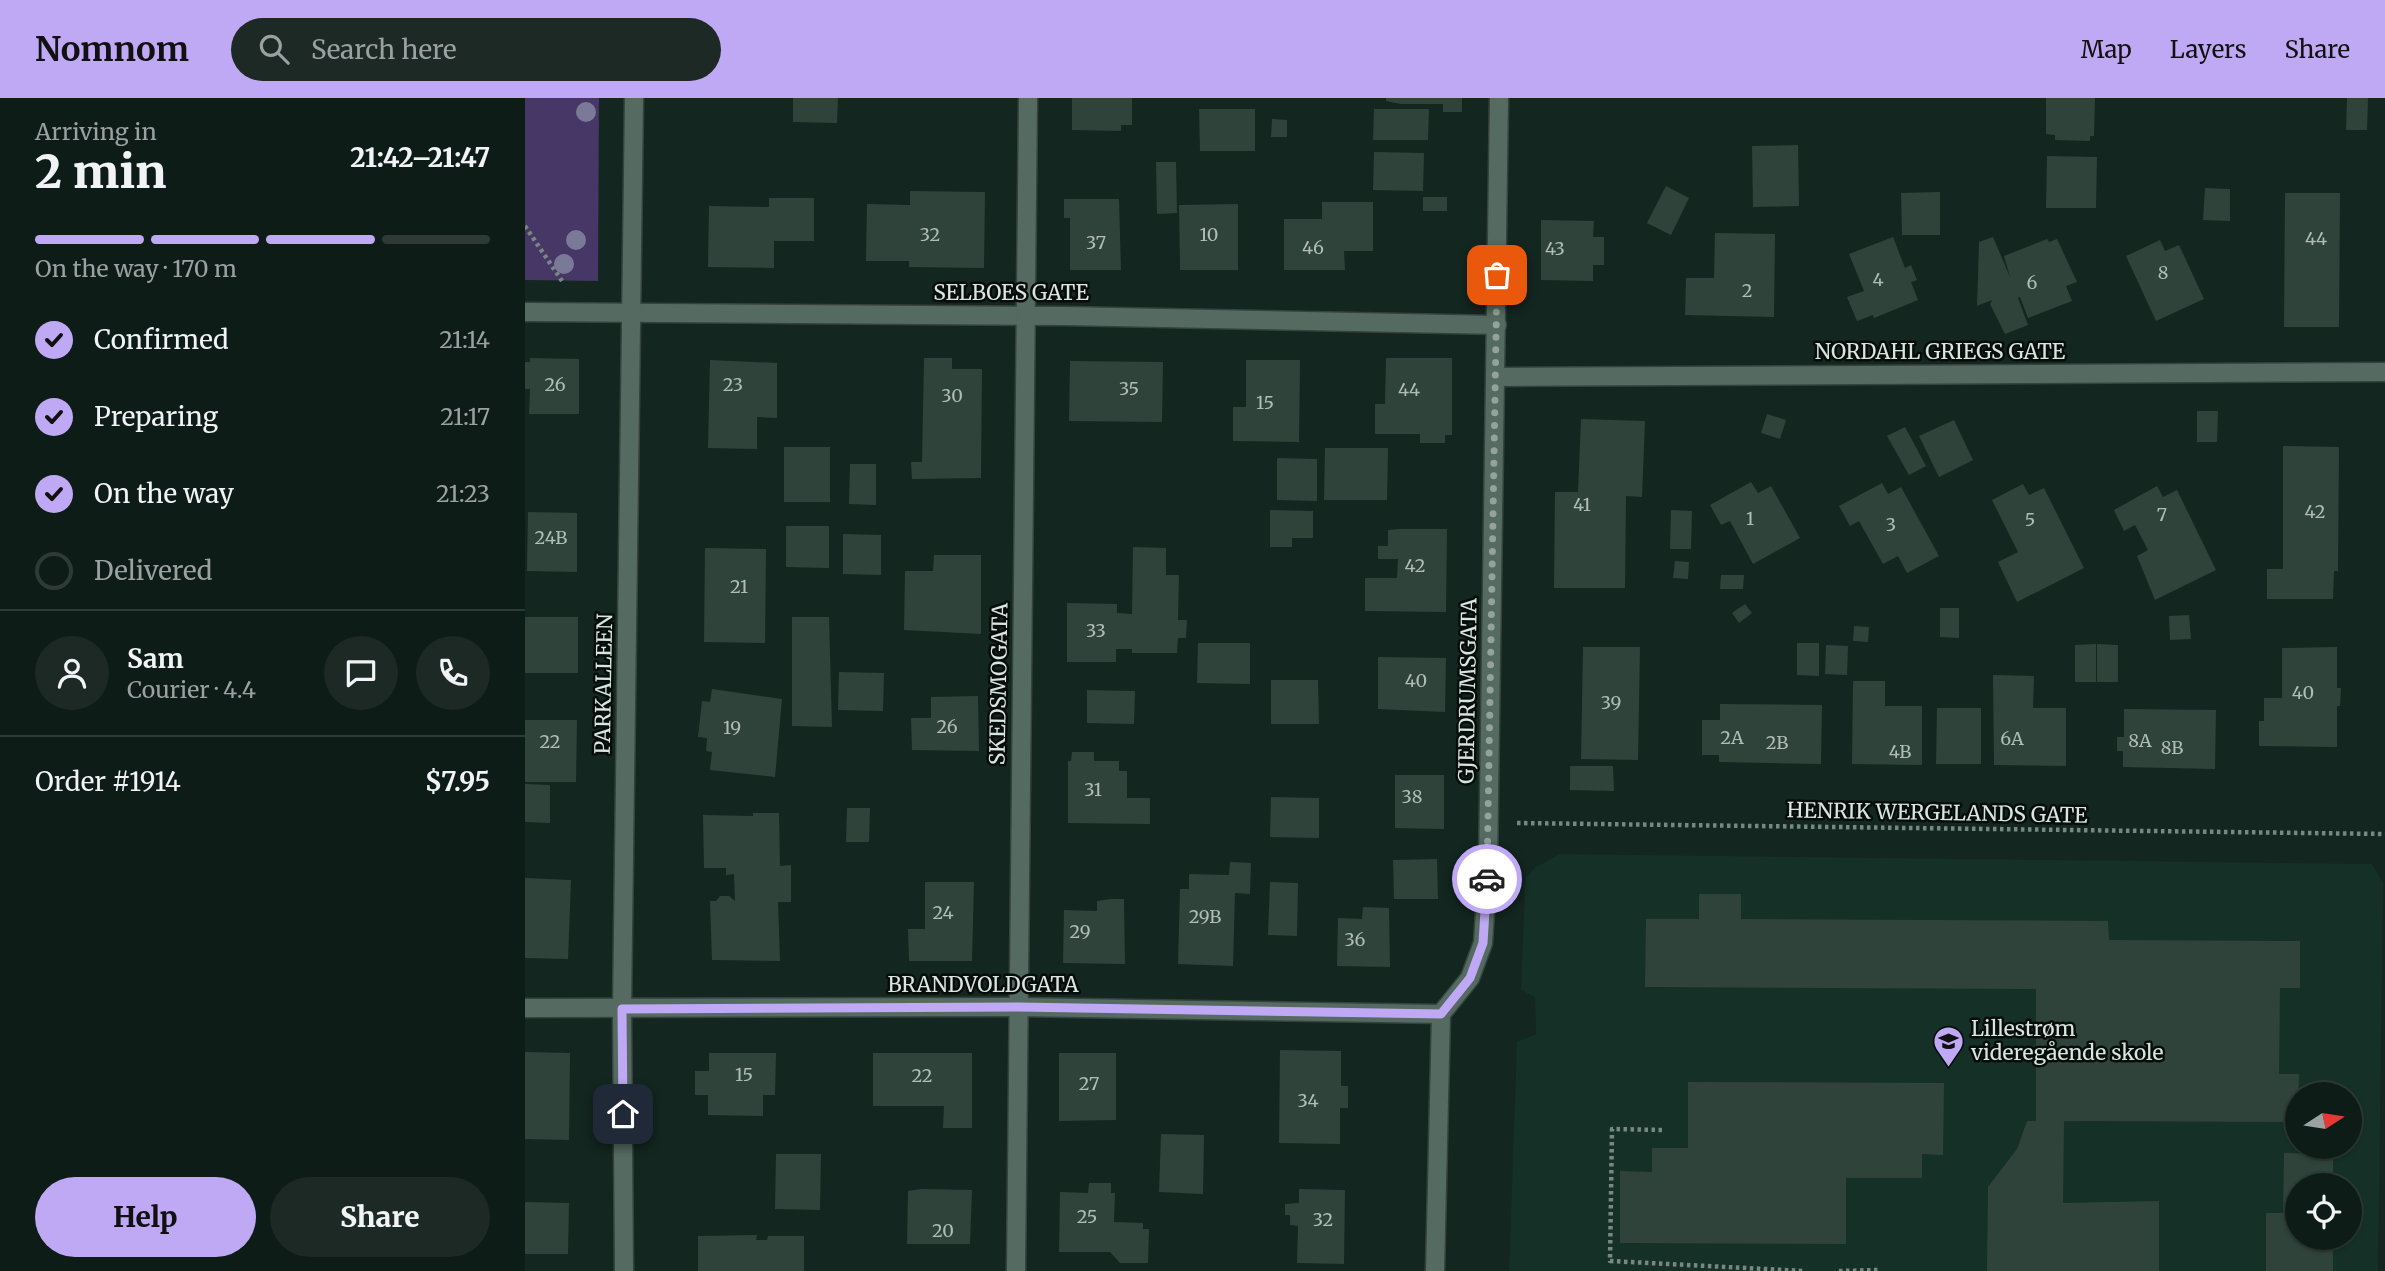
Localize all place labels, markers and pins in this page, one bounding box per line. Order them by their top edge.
pin [1467,245,1527,305]
place label: Lillestrøm videregående skole [1970,1015,2164,1066]
school or university icon: Lillestrøm videregående skole [1931,1024,1965,1068]
pin [593,1084,653,1144]

